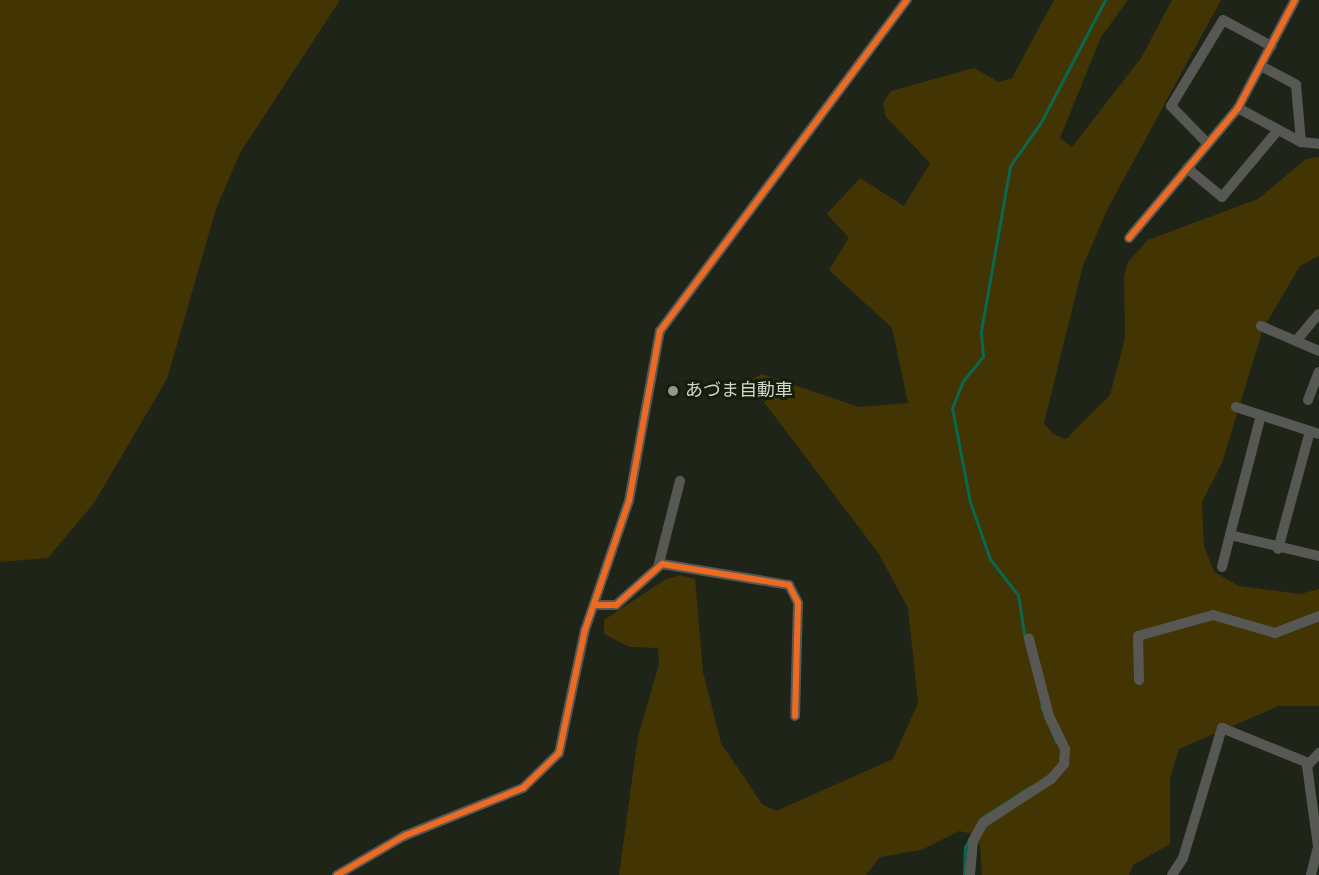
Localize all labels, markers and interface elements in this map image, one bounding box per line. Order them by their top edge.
place label: あづま自動車 [685,380,793,402]
marker: あづま自動車 [666,384,680,398]

